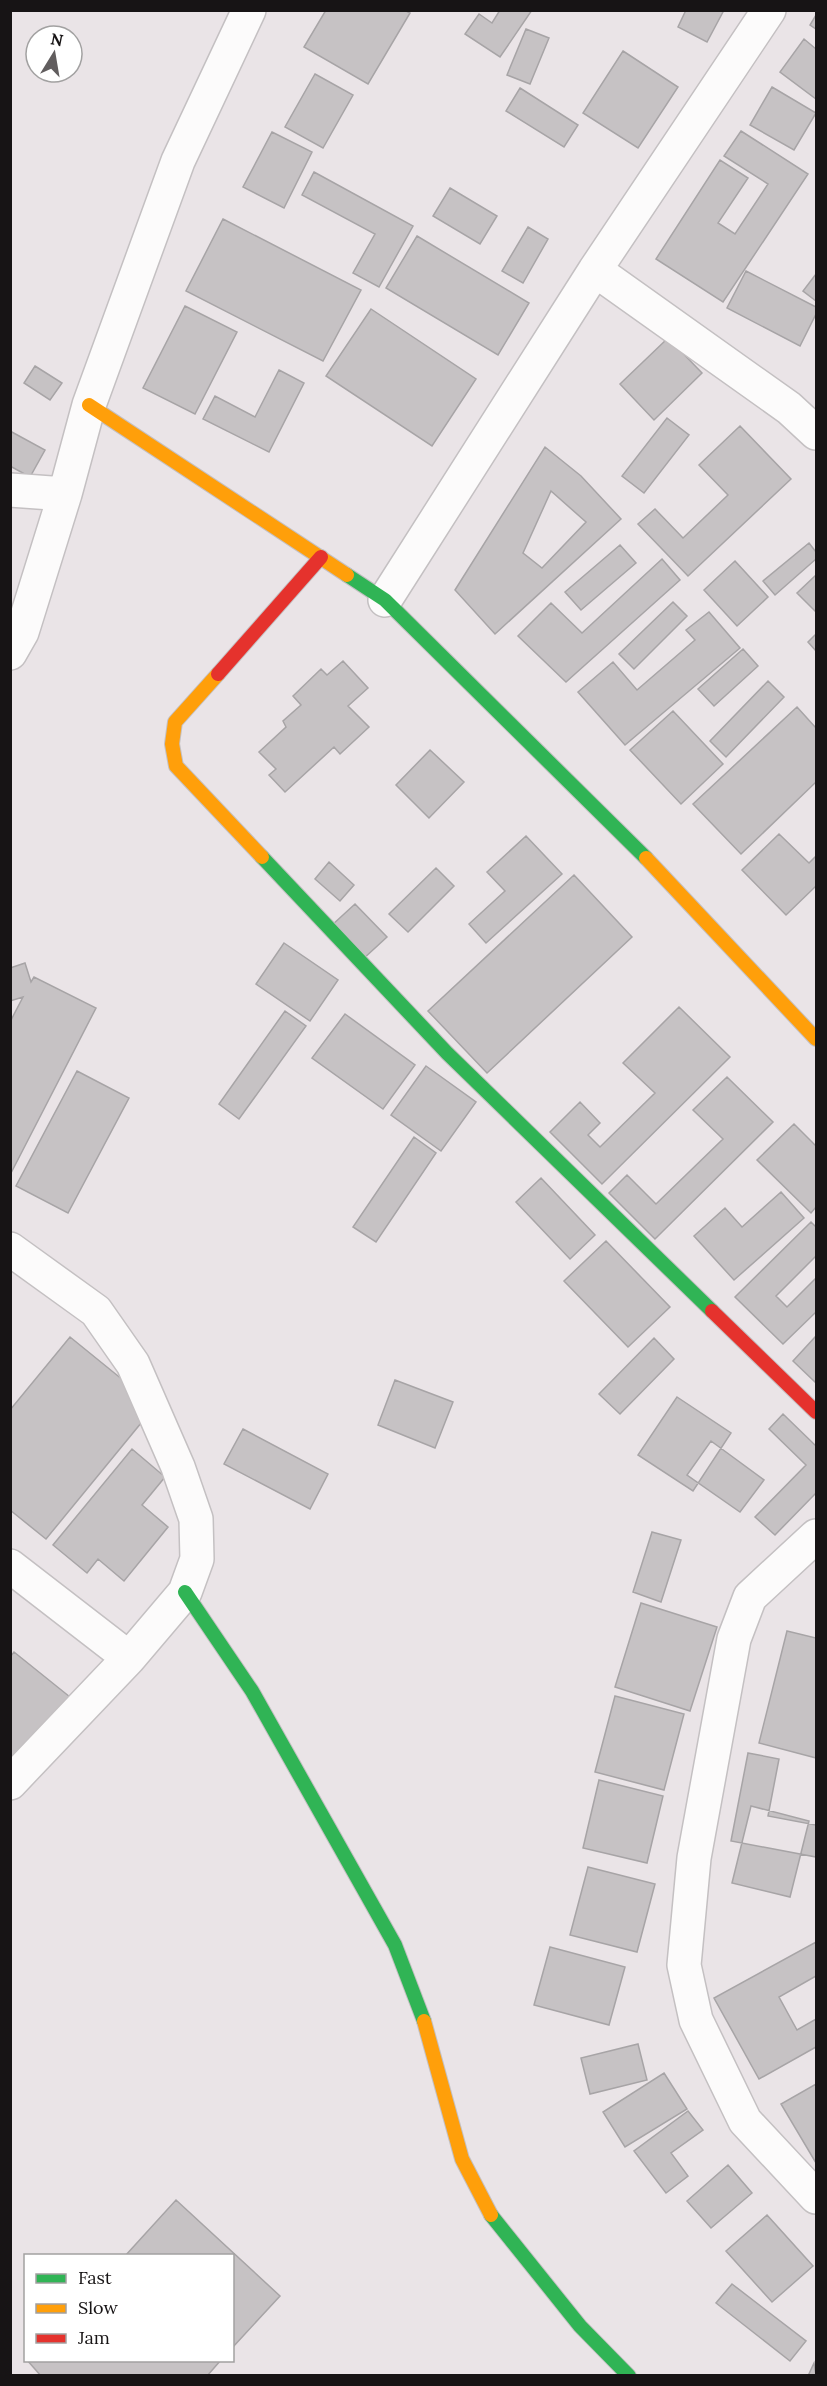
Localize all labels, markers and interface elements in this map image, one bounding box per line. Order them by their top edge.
north arrow [24,24,84,84]
text: N [49,28,65,50]
legend [24,2254,234,2362]
text: Fast [78,2266,112,2289]
text: Slow [78,2296,118,2319]
text: Jam [77,2326,110,2349]

